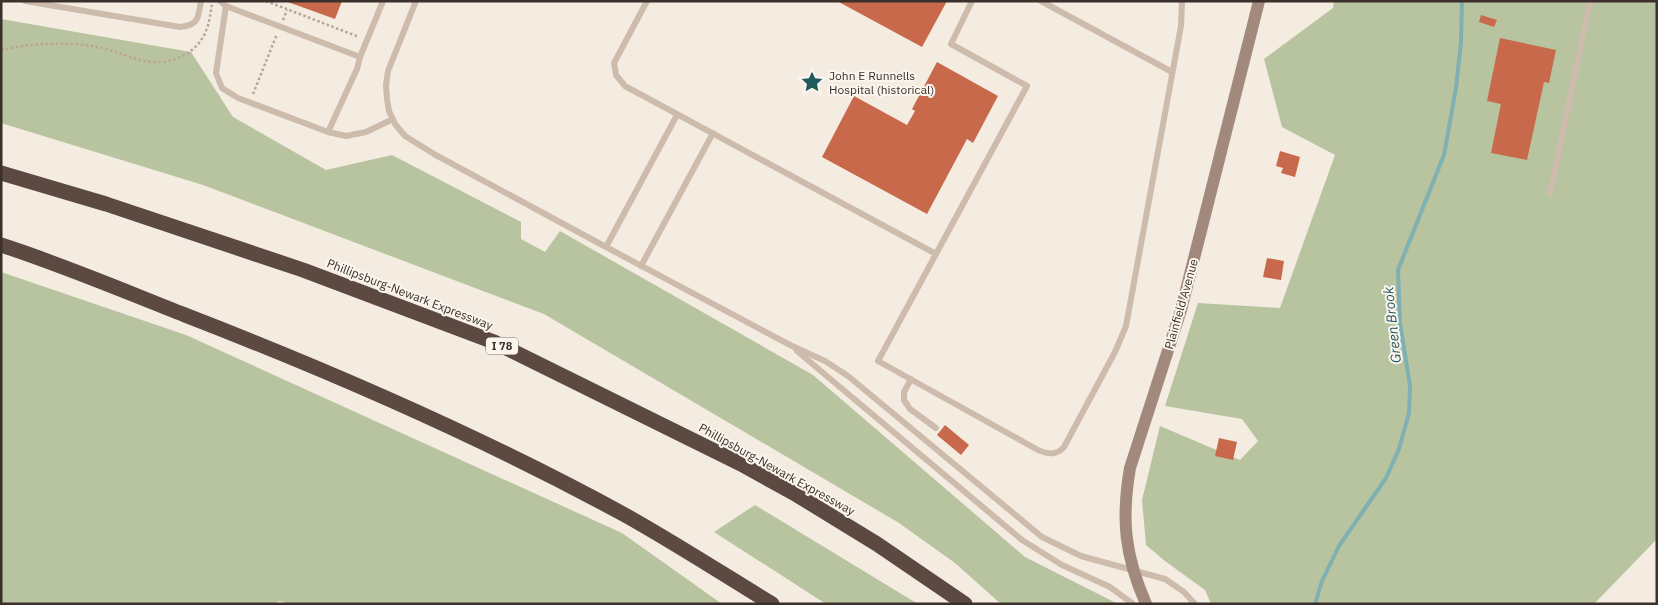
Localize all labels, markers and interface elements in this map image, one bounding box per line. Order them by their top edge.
place label: John E Runnells Hospital (historical) [829,68,934,97]
place icon: John E Runnells Hospital (historical) [799,69,825,95]
street label: Phillipsburg-Newark Expressway [325,255,495,333]
street label: Plainfield Avenue [1161,257,1201,351]
water label: Green Brook [1379,285,1405,364]
road number: I 78 [486,338,518,354]
street label: Phillipsburg-Newark Expressway [696,420,858,518]

